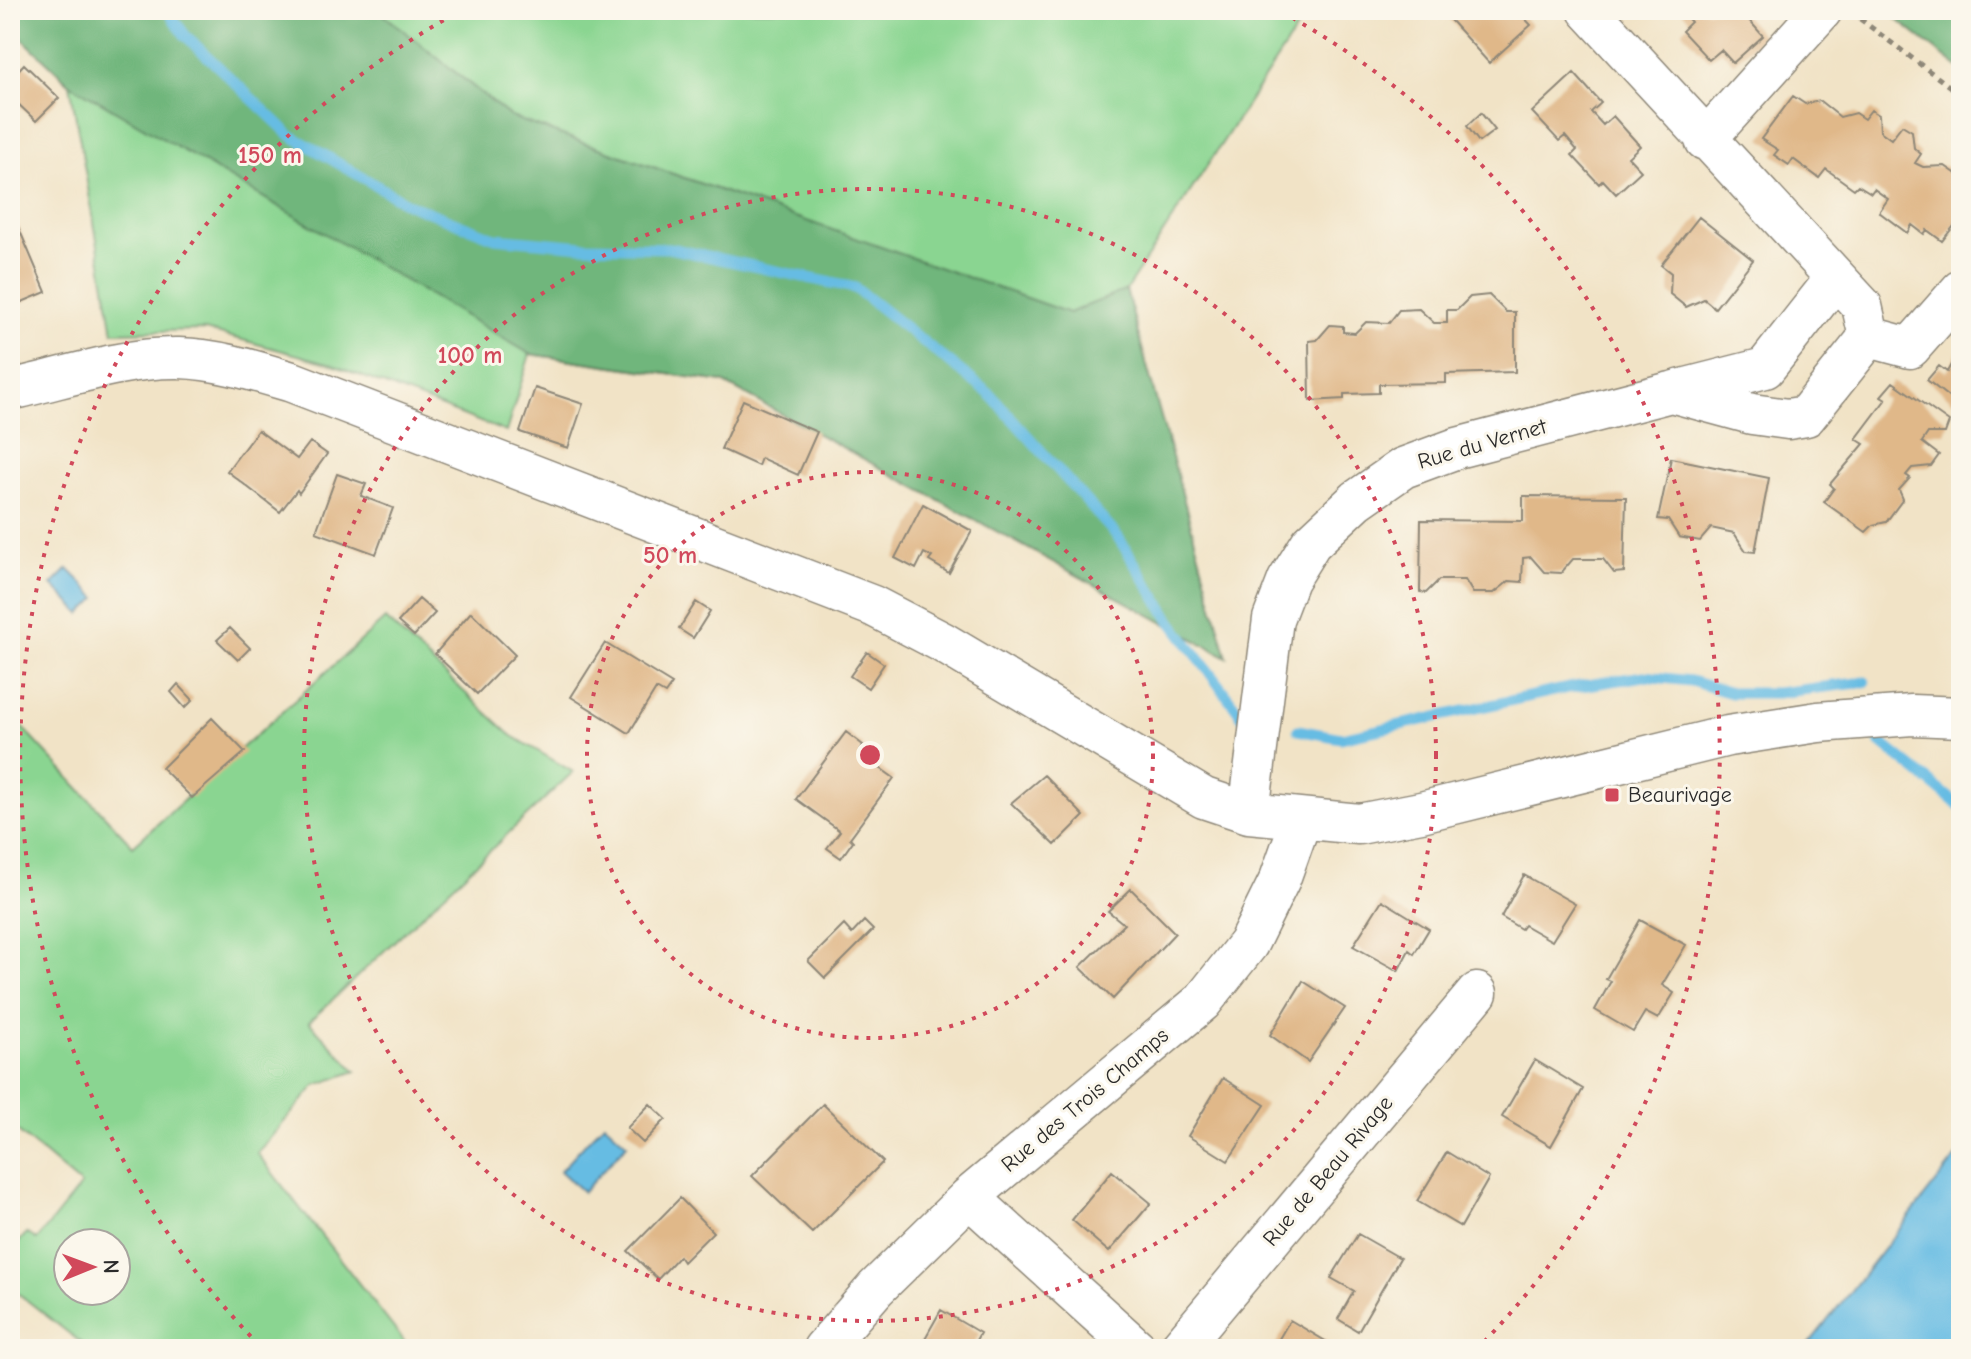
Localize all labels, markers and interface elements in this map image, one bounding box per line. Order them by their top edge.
text: 150 m [238,141,302,169]
text: 100 m [438,341,502,369]
street label: Rue du Vernet [1415,413,1550,475]
text: 50 m [643,541,697,569]
centre of rings [856,741,884,769]
place label: Beaurivage [1628,782,1732,808]
marker: Beaurivage [1603,786,1621,804]
street label: Rue des Trois Champs [996,1022,1174,1178]
street label: Rue de Beau Rivage [1258,1091,1398,1251]
north arrow [52,1227,132,1307]
text: N [98,1259,124,1274]

